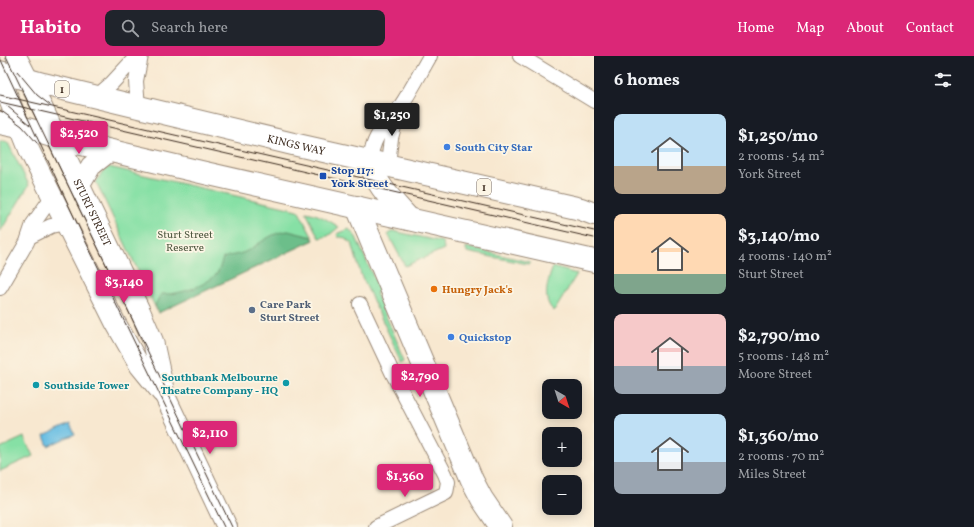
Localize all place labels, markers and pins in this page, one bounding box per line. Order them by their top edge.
pin: $1,250 [359,103,425,137]
pin: $2,520 [46,121,112,155]
place label: South City Star [455,141,533,156]
marker: South City Star [442,142,452,152]
place label: Stop 117: York Street [331,164,388,192]
marker: Stop 117: York Street [318,171,328,181]
pin: $3,140 [91,270,157,304]
place label: Hungry Jack's [442,283,513,298]
marker: Hungry Jack's [429,284,439,294]
place label: Care Park Sturt Street [260,298,319,326]
marker: Care Park Sturt Street [247,305,257,315]
place label: Quickstop [459,331,512,346]
marker: Quickstop [446,332,456,342]
pin: $2,790 [387,364,453,398]
place label: Southbank Melbourne Theatre Company - HQ [160,371,279,399]
marker: Southbank Melbourne Theatre Company - HQ [281,378,291,388]
place label: Southside Tower [44,379,130,394]
marker: Southside Tower [31,380,41,390]
pin: $2,110 [177,421,243,455]
pin: $1,360 [372,464,438,498]

